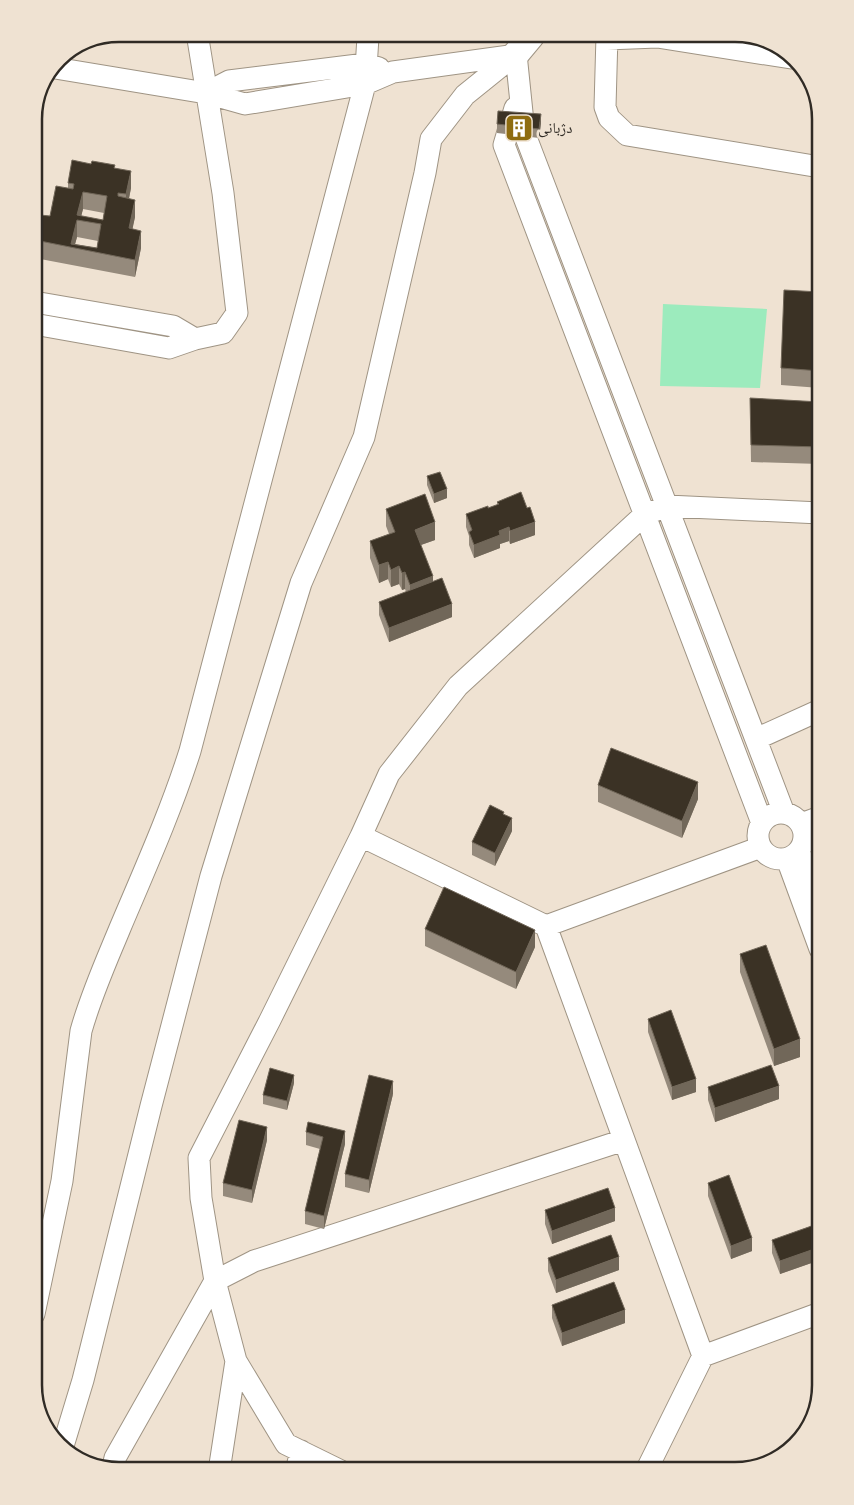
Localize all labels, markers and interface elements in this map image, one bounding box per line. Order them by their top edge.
building icon: دژبانی [504,113,534,143]
place label: دژبانی [538,118,572,139]

